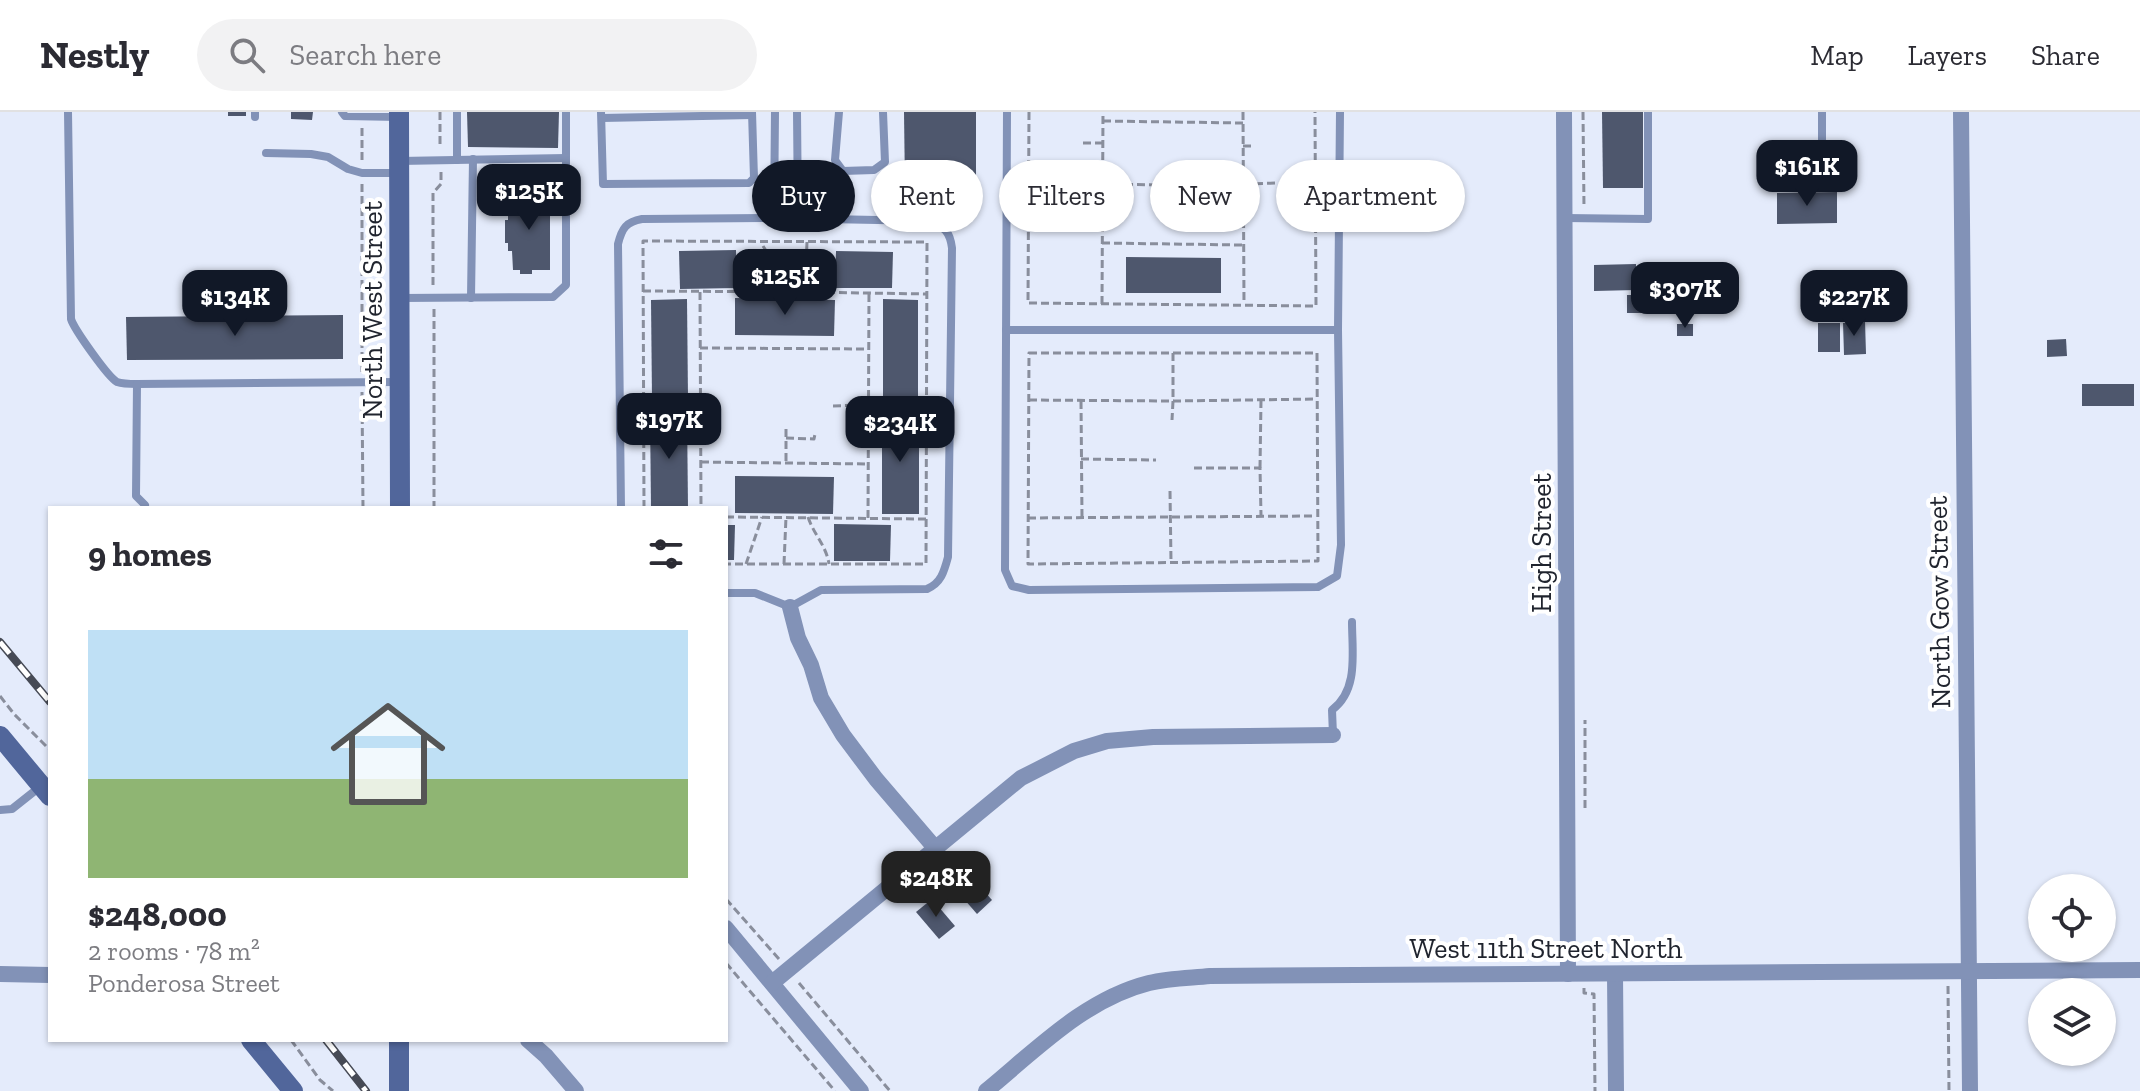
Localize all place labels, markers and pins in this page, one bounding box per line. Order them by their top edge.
pin: $161K [1751,140,1863,208]
pin: $125K [473,164,585,232]
pin: $125K [729,249,841,317]
pin: $307K [1629,262,1741,330]
pin: $134K [179,270,291,338]
pin: $227K [1798,270,1910,338]
pin: $197K [613,393,725,461]
pin: $234K [844,396,956,464]
pin: $248K [880,851,992,919]

